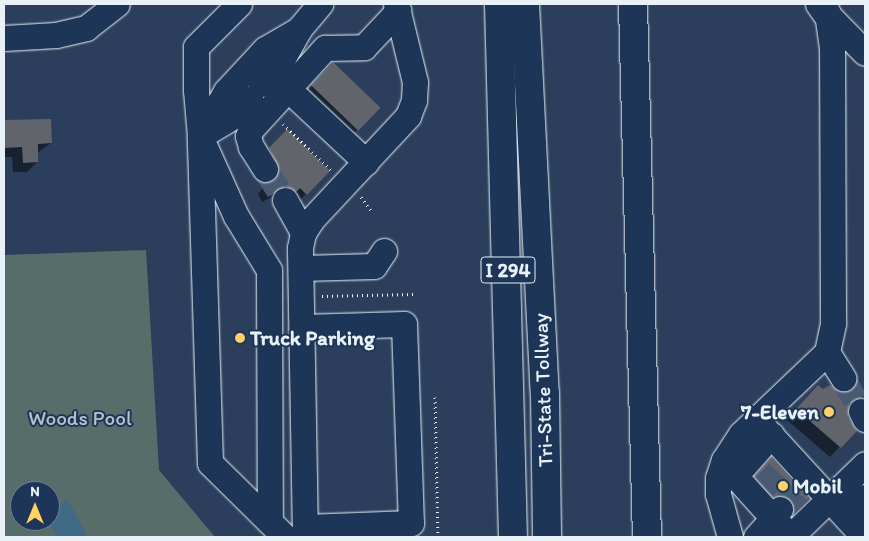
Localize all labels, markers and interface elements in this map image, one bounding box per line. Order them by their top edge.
road number: I 294 [480,252,536,288]
street label: Tri-State Tollway [528,314,558,466]
place label: Truck Parking [250,325,375,351]
marker: Truck Parking [234,332,246,344]
place label: 7-Eleven [741,399,819,425]
park label: Woods Pool [28,405,132,431]
marker: 7-Eleven [823,406,835,418]
place label: Mobil [793,473,842,499]
marker: Mobil [777,480,789,492]
north arrow [10,481,60,531]
text: N [30,483,40,500]

